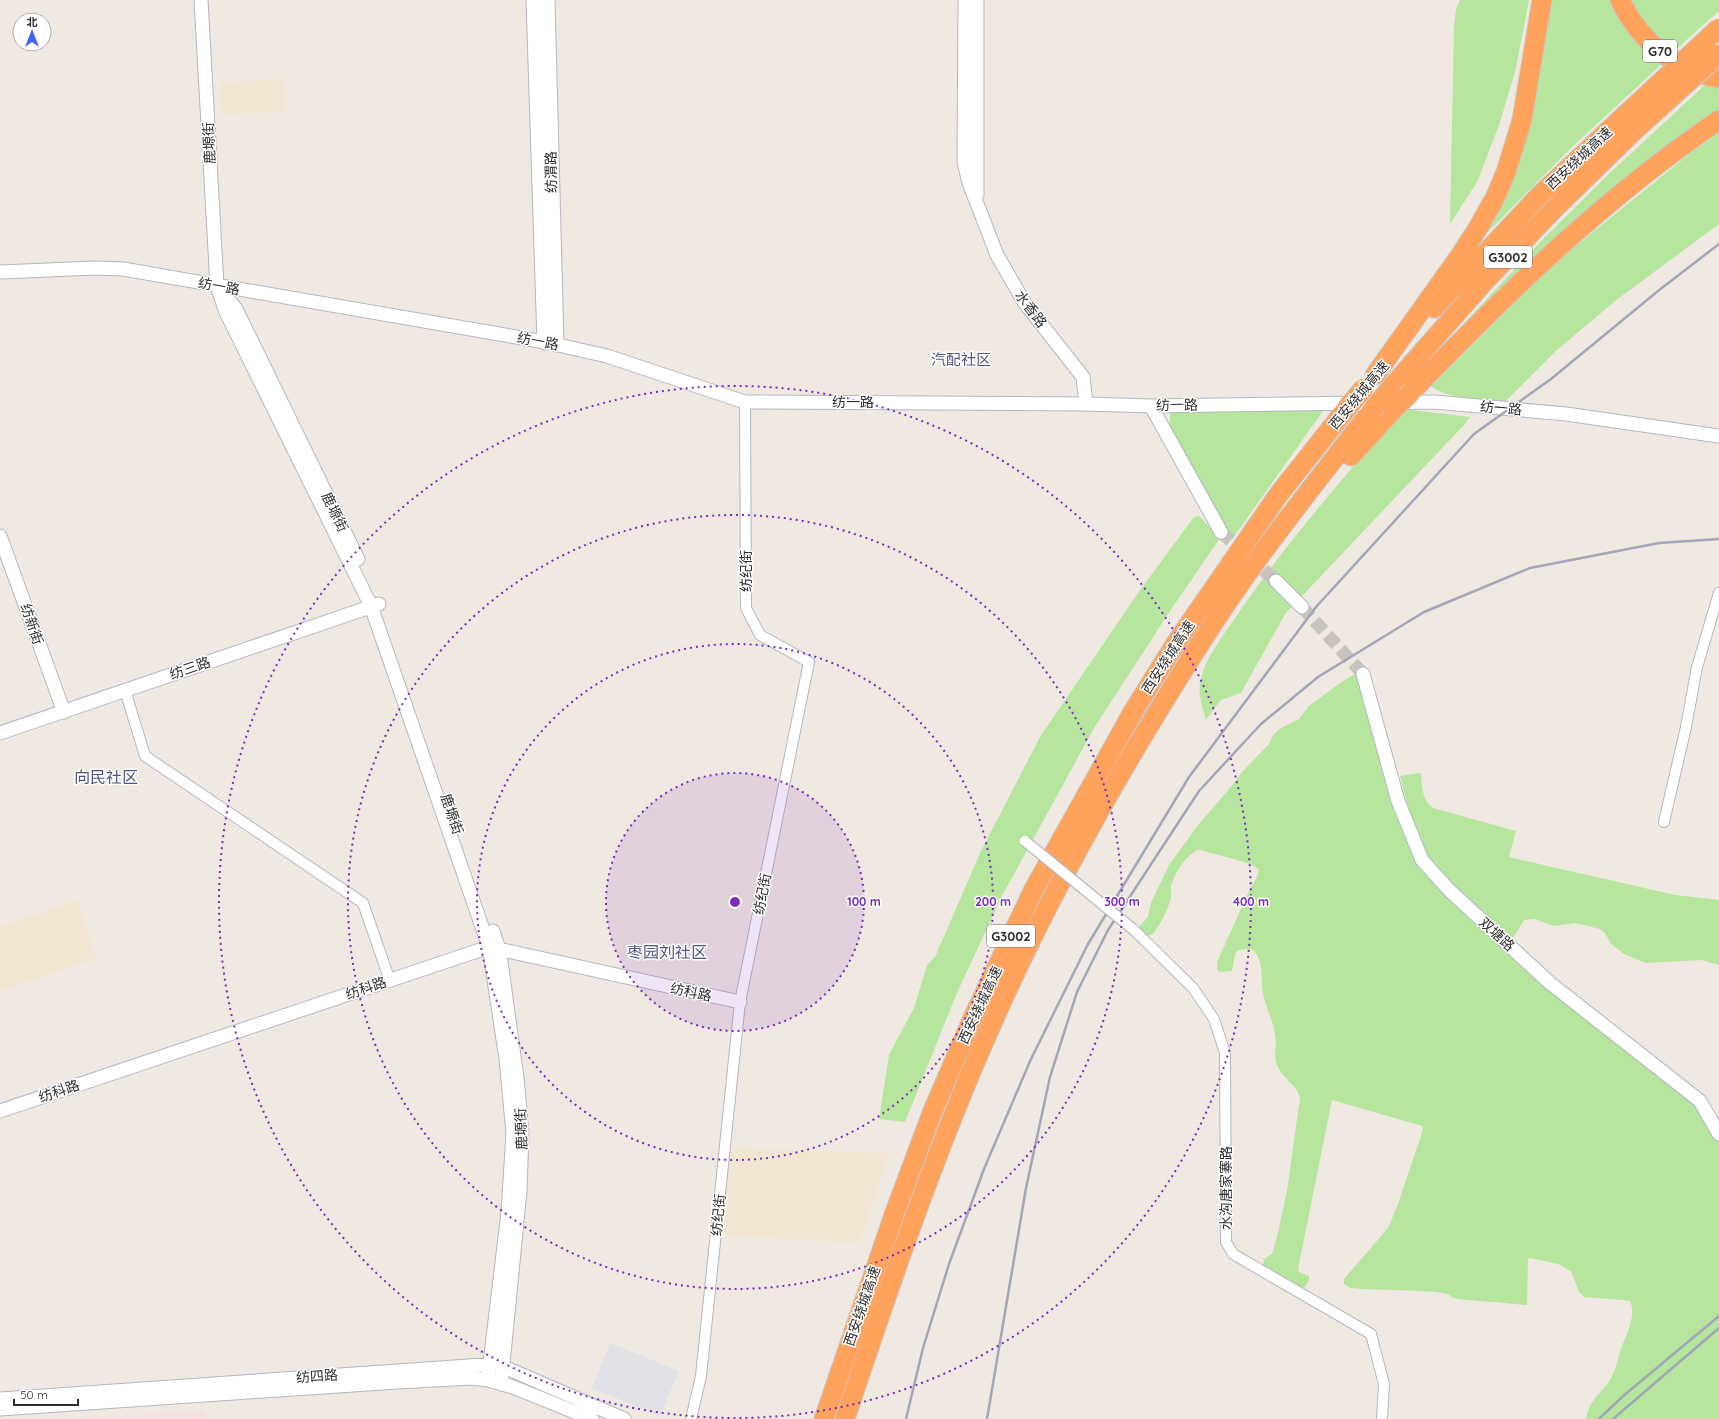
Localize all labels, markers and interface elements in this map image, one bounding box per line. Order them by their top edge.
north arrow [12,12,52,52]
text: 北 [27,15,38,29]
road number: G70 [1643,40,1677,62]
street label: 鹿塬街 [199,122,219,164]
street label: 西安绕城高速 [1542,123,1616,193]
street label: 纺渭路 [542,151,560,193]
road number: G3002 [1484,246,1532,268]
street label: 纺一路 [197,273,241,299]
street label: 水香路 [1011,287,1051,331]
street label: 纺一路 [516,328,560,354]
district label: 汽配社区 [931,350,991,369]
street label: 西安绕城高速 [1325,357,1393,433]
street label: 纺一路 [832,393,874,411]
street label: 纺一路 [1156,396,1198,414]
street label: 纺一路 [1479,397,1523,419]
street label: 鹿塬街 [318,489,352,535]
street label: 纺纪街 [737,550,755,592]
street label: 纺新街 [17,601,47,647]
street label: 西安绕城高速 [1138,617,1198,697]
street label: 纺三路 [167,653,213,683]
district label: 向民社区 [74,767,138,787]
street label: 鹿塬街 [437,791,467,837]
street label: 纺纪街 [749,872,775,916]
text: 100 m [847,894,881,909]
text: 200 m [975,894,1011,909]
text: 300 m [1104,894,1140,909]
text: 400 m [1233,894,1269,909]
centre of rings [728,895,742,909]
street label: 双塘路 [1475,913,1519,955]
road number: G3002 [987,925,1035,947]
district label: 枣园刘社区 [627,942,707,962]
street label: 西安绕城高速 [954,963,1006,1047]
street label: 纺科路 [343,973,389,1003]
street label: 纺科路 [669,979,713,1005]
street label: 纺科路 [36,1076,82,1106]
street label: 鹿塬街 [511,1108,531,1150]
street label: 水沟唐家寨路 [1217,1146,1235,1230]
street label: 纺纪街 [707,1193,729,1237]
street label: 西安绕城高速 [840,1263,884,1349]
street label: 纺四路 [295,1366,339,1386]
scale bar [14,1381,78,1407]
text: 50 m [20,1387,48,1402]

